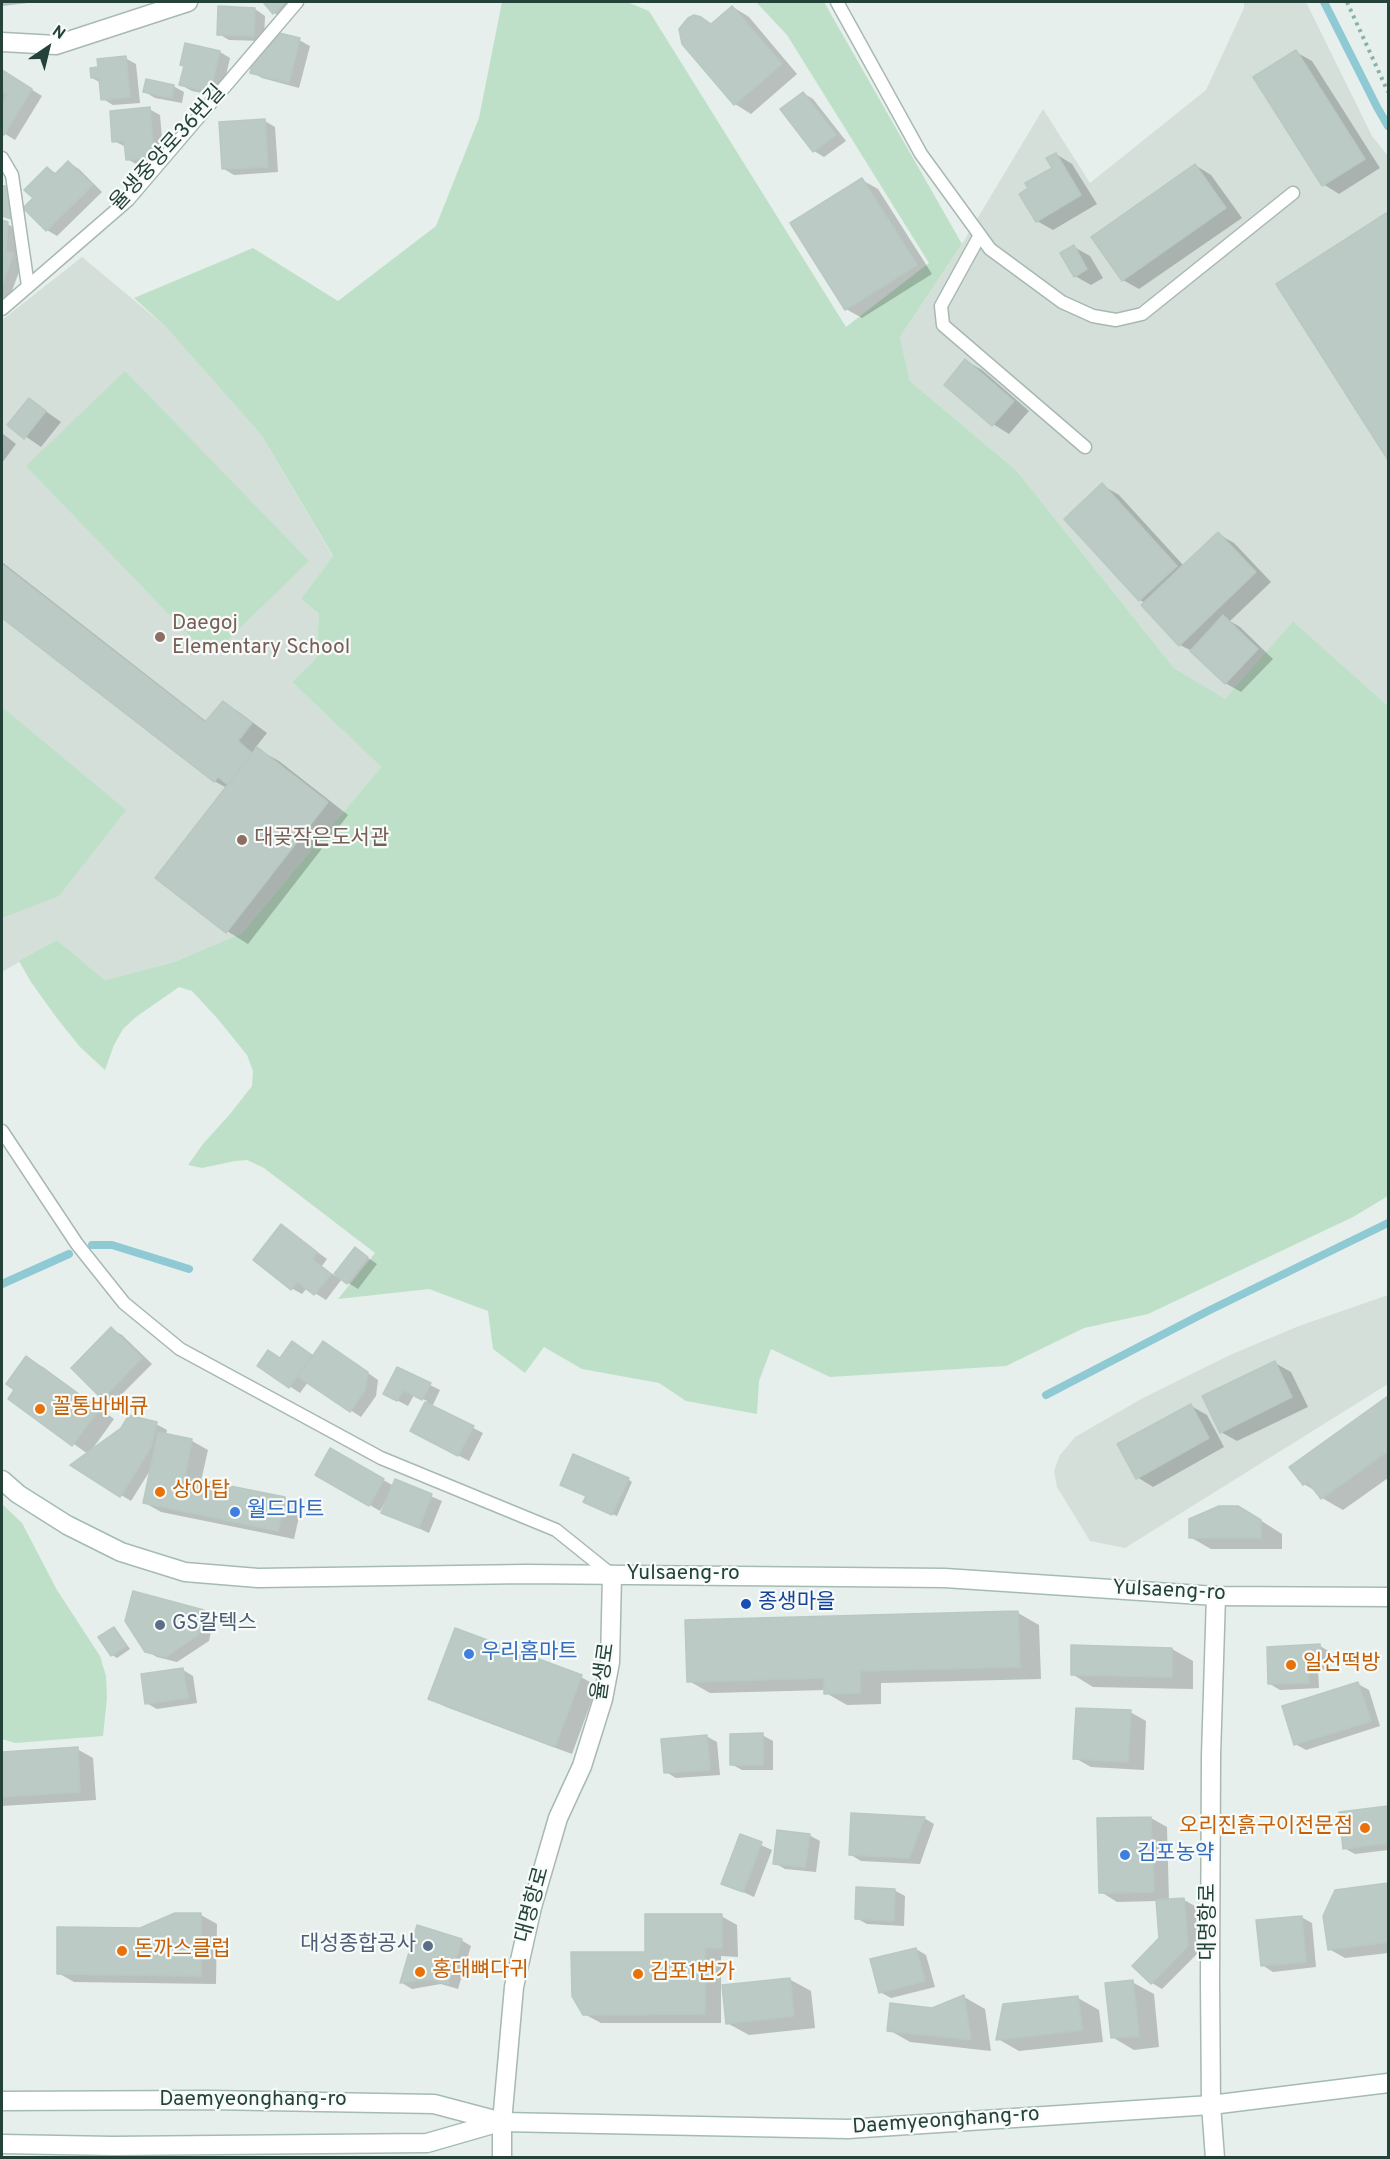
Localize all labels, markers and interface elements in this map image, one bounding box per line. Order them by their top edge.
north arrow [18,18,78,78]
text: N [48,22,69,45]
street label: 율생중앙로36번길 [106,81,232,217]
place label: Daegoj Elementary School [172,612,350,662]
marker: Daegoj Elementary School [153,630,167,644]
place label: 대곶작은도서관 [254,827,389,853]
marker: 대곶작은도서관 [235,833,249,847]
place label: 꼴통바베큐 [52,1396,149,1422]
marker: 꼴통바베큐 [33,1402,47,1416]
place label: 상아탑 [172,1479,230,1505]
marker: 상아탑 [153,1485,167,1499]
place label: 월드마트 [247,1499,324,1525]
marker: 월드마트 [228,1505,242,1519]
street label: Yulsaeng-ro [626,1562,740,1588]
street label: Yulsaeng-ro [1112,1576,1226,1608]
place label: 종생마을 [758,1591,835,1617]
marker: 종생마을 [739,1597,753,1611]
place label: GS칼텍스 [172,1612,257,1638]
marker: GS칼텍스 [153,1618,167,1632]
place label: 우리홈마트 [481,1641,578,1667]
street label: 율생로 [588,1642,622,1702]
marker: 우리홈마트 [462,1647,476,1661]
place label: 일선떡방 [1303,1652,1380,1678]
marker: 일선떡방 [1284,1658,1298,1672]
place label: 오리진흙구이전문점 [1179,1815,1353,1841]
marker: 오리진흙구이전문점 [1358,1821,1372,1835]
place label: 김포농약 [1137,1842,1214,1868]
marker: 김포농약 [1118,1848,1132,1862]
street label: 대명항로 [512,1864,556,1946]
street label: 대명항로 [1197,1883,1223,1961]
place label: 대성종합공사 [300,1933,416,1959]
place label: 돈까스클럽 [134,1938,231,1964]
marker: 대성종합공사 [421,1939,435,1953]
marker: 돈까스클럽 [115,1944,129,1958]
place label: 홍대뼈다귀 [432,1959,529,1985]
place label: 김포1번가 [650,1961,735,1987]
marker: 홍대뼈다귀 [413,1965,427,1979]
marker: 김포1번가 [631,1967,645,1981]
street label: Daemyeonghang-ro [159,2088,347,2114]
street label: Daemyeonghang-ro [852,2103,1040,2141]

